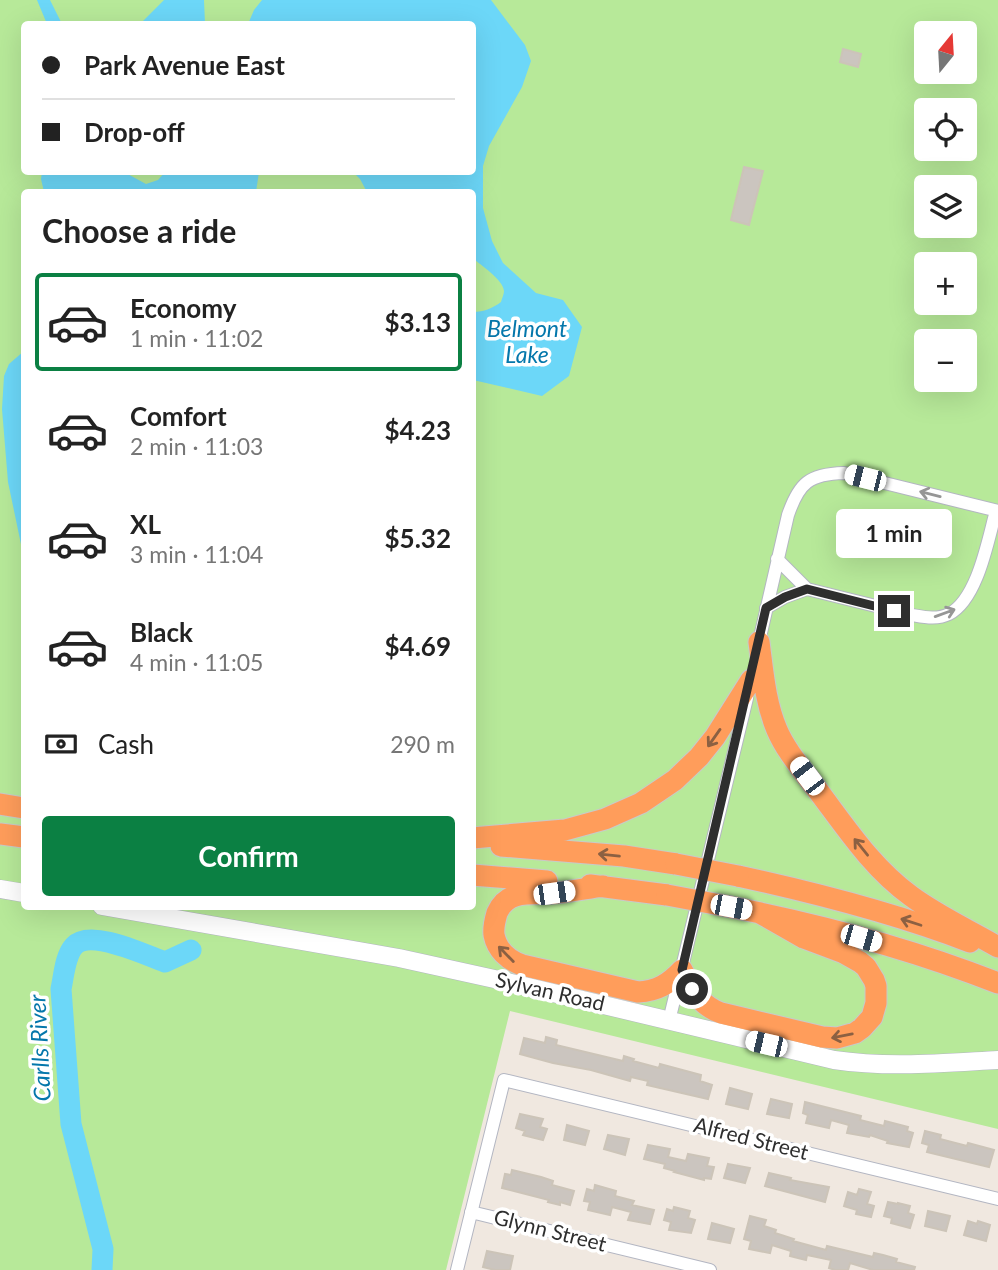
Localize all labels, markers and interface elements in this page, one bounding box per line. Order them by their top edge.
north arrow [914,21,976,84]
map controls [914,21,977,392]
text: Park Avenue East [84,49,285,81]
button: locate [914,98,977,161]
text: Drop-off [84,116,185,148]
button: layers [914,175,977,238]
text: Choose a ride [42,211,236,250]
button: + [914,252,977,315]
icon: car [46,291,109,354]
text: Economy [130,292,236,324]
text: $3.13 [385,306,451,338]
water label: Belmont Lake [487,314,567,368]
text: 1 min · 11:02 [130,324,263,352]
button: − [914,329,977,392]
icon: car [46,399,109,462]
text: Comfort [130,400,227,432]
text: $4.23 [385,414,451,446]
text: 2 min · 11:03 [130,432,263,460]
car [843,463,888,493]
one-way arrow [919,487,942,500]
icon: car [46,507,109,570]
text: XL [130,508,161,540]
callout: 1 min [836,510,952,558]
text: 1 min [865,519,923,547]
text: $5.32 [385,522,451,554]
text: 3 min · 11:04 [130,540,263,568]
route end [878,595,910,627]
one-way arrow [934,606,955,618]
icon: car [46,615,109,678]
text: Black [130,616,193,648]
text: $4.69 [385,630,451,662]
text: 4 min · 11:05 [130,648,263,676]
icon: cash [42,725,80,763]
text: Cash [98,728,154,760]
one-way arrow [707,728,721,747]
text: 290 m [390,730,455,758]
car [786,753,829,799]
button: Confirm [42,816,455,896]
one-way arrow [853,838,868,856]
one-way arrow [598,848,621,861]
car [532,880,577,906]
car [709,893,754,921]
one-way arrow [900,915,922,927]
car [838,922,885,954]
one-way arrow [498,945,515,962]
street label: Sylvan Road [493,966,607,1015]
route start [676,973,708,1005]
water label: Carlls River [22,993,56,1102]
car [744,1029,789,1059]
one-way arrow [831,1030,854,1043]
street label: Alfred Street [691,1111,812,1164]
street label: Glynn Street [491,1203,610,1256]

